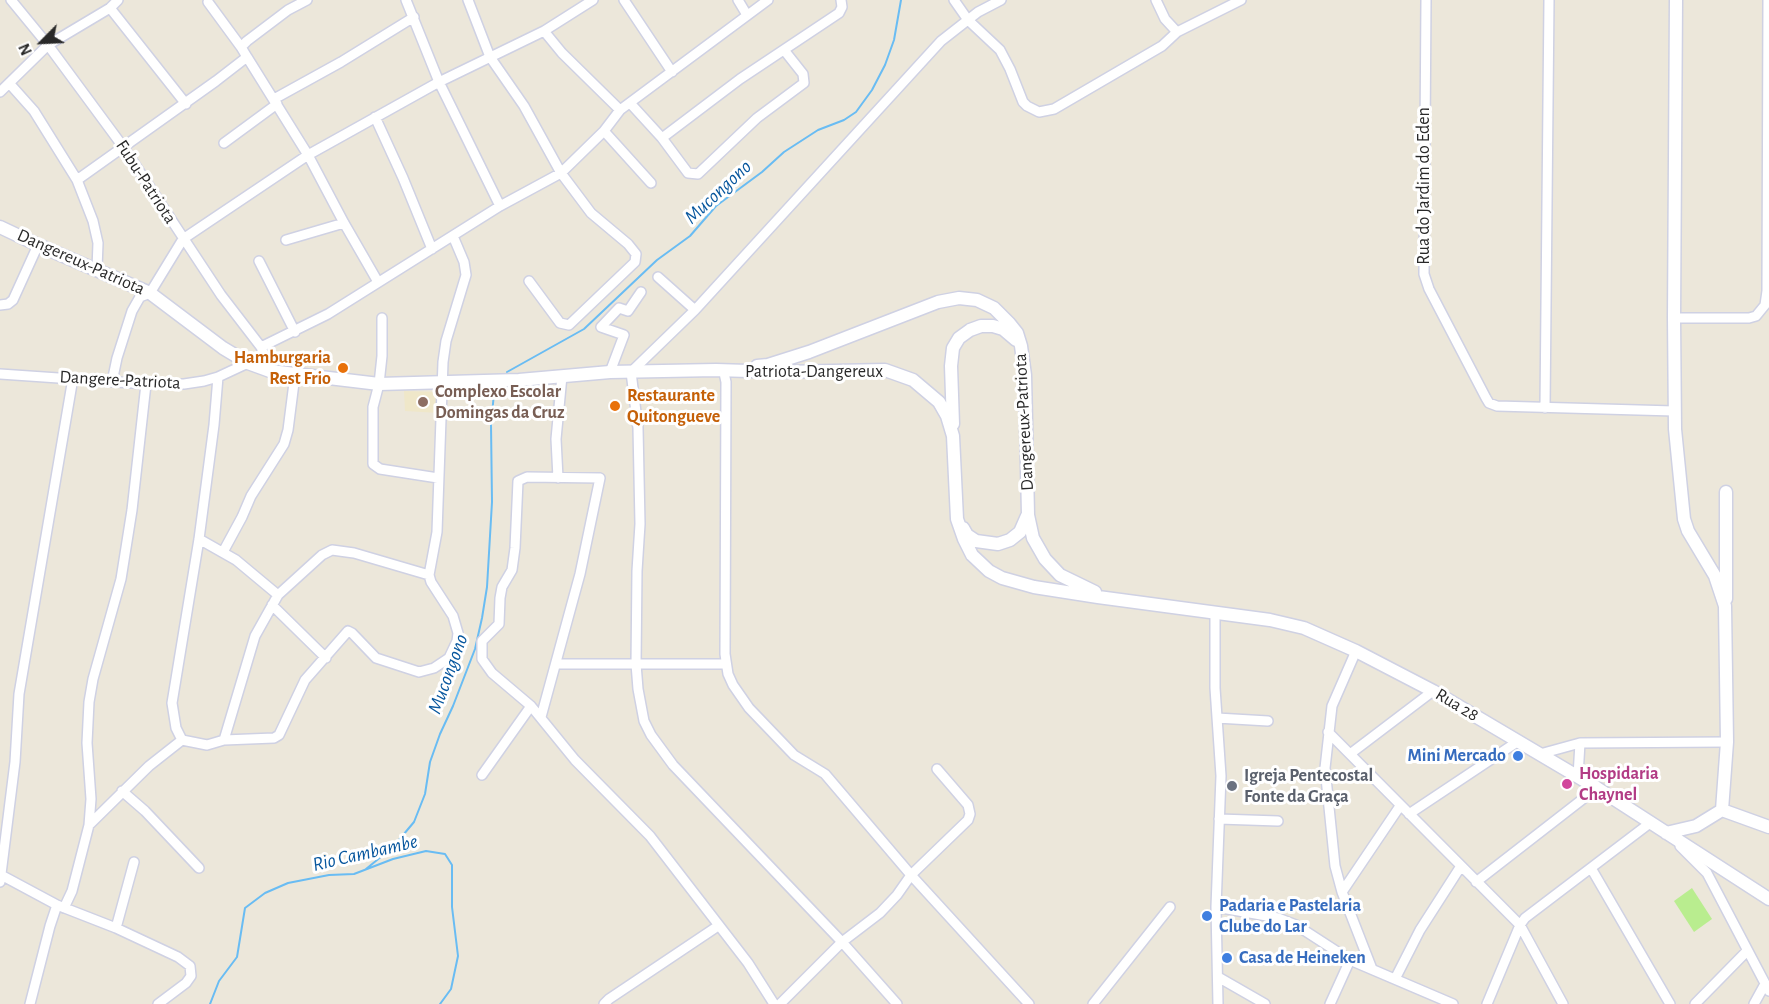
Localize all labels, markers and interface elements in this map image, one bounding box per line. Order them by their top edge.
north arrow [12,12,72,72]
text: N [16,41,35,58]
street label: Rua do Jardim do Eden [1413,107,1435,265]
street label: Fubu-Patriota [111,136,181,228]
water label: Mucongono [679,155,757,229]
street label: Dangereux-Patriota [14,224,148,300]
place label: Hamburgaria Rest Frio [234,347,331,389]
street label: Dangereux-Patriota [1010,353,1038,491]
marker: Hamburgaria Rest Frio [336,361,350,375]
street label: Patriota-Dangereux [745,361,883,383]
street label: Dangere-Patriota [59,366,181,394]
place label: Complexo Escolar Domingas da Cruz [435,381,565,424]
place label: Restaurante Quitongueve [627,385,720,428]
marker: Complexo Escolar Domingas da Cruz [416,395,430,409]
marker: Restaurante Quitongueve [608,399,622,413]
water label: Mucongono [423,631,473,717]
street label: Rua 28 [1431,684,1483,726]
place label: Mini Mercado [1407,745,1506,767]
marker: Mini Mercado [1511,749,1525,763]
place label: Hospidaria Chaynel [1579,763,1659,806]
place label: Igreja Pentecostal Fonte da Graça [1244,765,1373,808]
marker: Hospidaria Chaynel [1560,777,1574,791]
marker: Igreja Pentecostal Fonte da Graça [1225,779,1239,793]
water label: Rio Cambambe [310,829,420,877]
place label: Padaria e Pastelaria Clube do Lar [1219,895,1361,938]
marker: Padaria e Pastelaria Clube do Lar [1200,909,1214,923]
place label: Casa de Heineken [1239,947,1366,969]
marker: Casa de Heineken [1220,951,1234,965]

